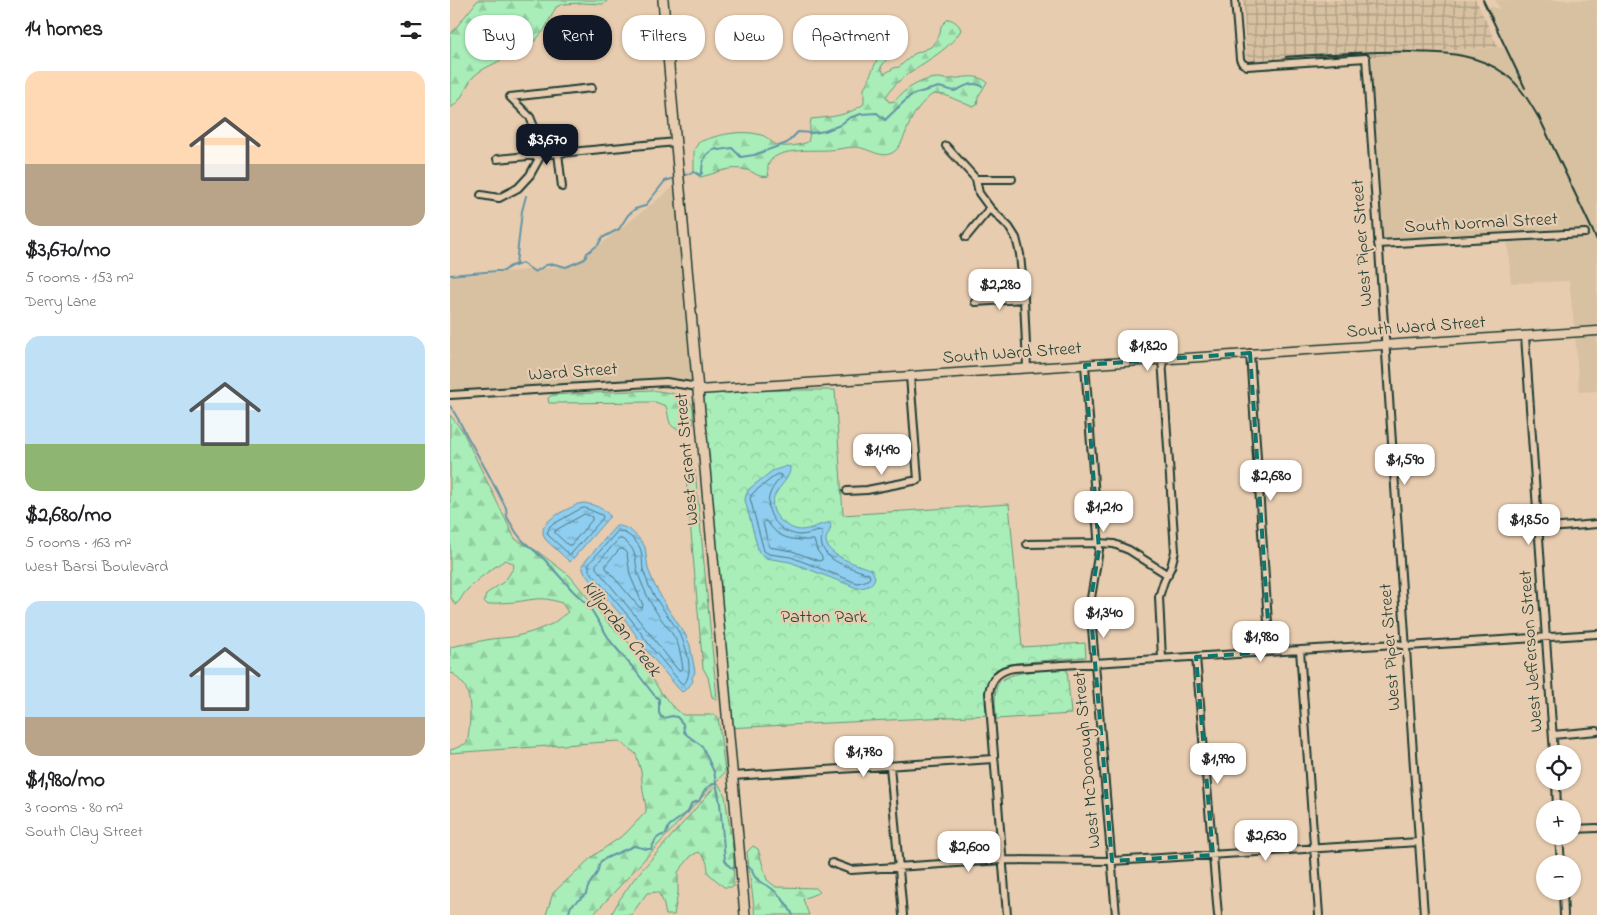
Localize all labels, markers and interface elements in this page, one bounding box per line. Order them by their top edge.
text: 14 homes [25,15,103,45]
chip: Buy [465,15,533,60]
chip: Rent [543,15,612,60]
chip: Filters [622,15,705,60]
chip: New [715,15,783,60]
chip: Apartment [793,15,908,60]
icon: filters [397,16,425,44]
icon: home [180,104,270,194]
pin: $3,670 [506,124,588,166]
text: $3,670 [527,128,567,152]
street label: West Piper Street [1346,178,1380,308]
street label: South Normal Street [1403,207,1559,241]
text: $3,670/mo [25,236,111,266]
text: 5 rooms · 153 m² [25,266,134,290]
pin: $2,280 [959,268,1041,311]
text: $2,280 [979,273,1021,297]
text: Derry Lane [25,290,96,314]
street label: South Ward Street [1346,310,1486,346]
pin: $1,820 [1107,330,1189,372]
text: $1,820 [1129,334,1167,358]
street label: South Ward Street [942,336,1082,372]
street label: Ward Street [528,357,618,389]
icon: home [180,369,270,459]
street label: West Grant Street [669,392,707,526]
pin: $1,490 [841,434,923,476]
text: $1,490 [864,438,900,462]
pin: $1,590 [1364,444,1446,486]
text: $1,590 [1386,448,1424,472]
pin: $2,680 [1230,460,1312,502]
text: $2,680 [1251,464,1291,488]
pin: $1,210 [1063,490,1145,533]
text: $1,210 [1085,495,1123,519]
text: $2,680/mo [25,501,112,531]
pin: $1,850 [1488,504,1570,546]
text: $1,850 [1509,508,1549,532]
text: 5 rooms · 163 m² [25,531,132,555]
text: West Barsi Boulevard [25,555,168,579]
street label: West Jefferson Street [1513,569,1551,733]
water label: Killjordan Creek [575,575,668,683]
street label: West Piper Street [1374,582,1408,712]
pin: $1,340 [1063,596,1145,639]
text: $1,340 [1085,601,1123,625]
park label: Patton Park [781,605,867,631]
pin: $1,980 [1220,620,1302,663]
text: $1,980 [1243,625,1279,649]
icon: home [180,634,270,724]
street label: West McDonough Street [1067,670,1110,850]
pin: $1,780 [823,736,905,778]
text: $1,780 [845,740,883,764]
pin: $1,990 [1177,742,1259,785]
map controls [1536,745,1581,900]
button: locate [1536,745,1581,790]
text: $1,990 [1201,747,1235,771]
text: $1,980/mo [25,766,105,796]
text: 3 rooms · 80 m² [25,796,123,820]
button: + [1536,800,1581,845]
text: South Clay Street [25,820,143,844]
pin: $2,630 [1225,820,1307,862]
text: $2,630 [1246,824,1286,848]
pin: $2,600 [928,830,1010,873]
text: $2,600 [948,835,990,859]
button: − [1536,855,1581,900]

